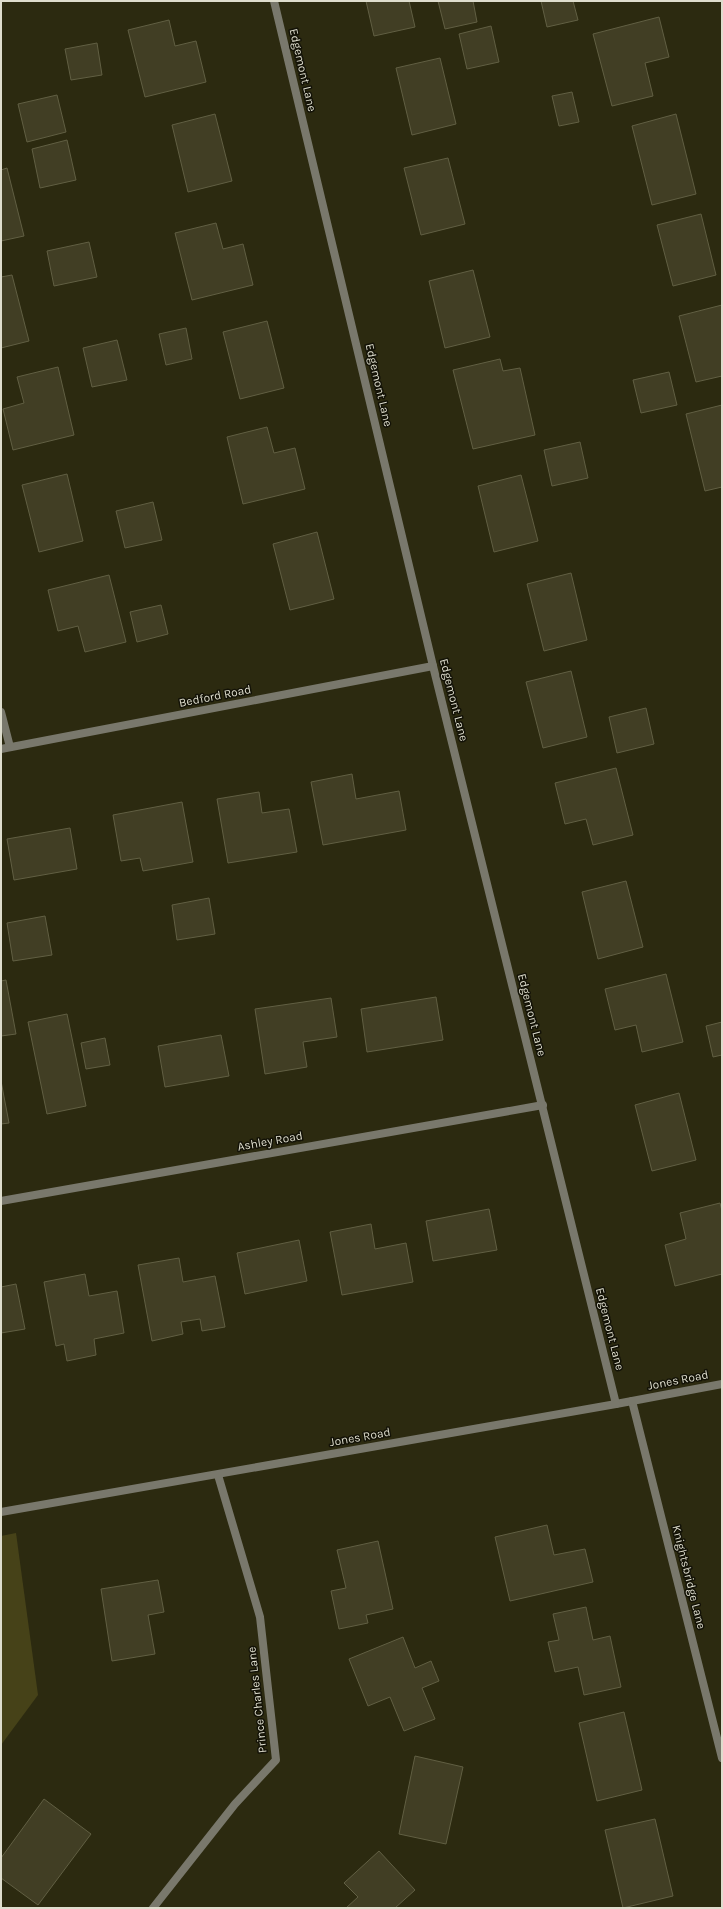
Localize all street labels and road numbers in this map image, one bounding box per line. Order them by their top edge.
street label: Edgemont Lane [287,27,319,113]
street label: Edgemont Lane [363,342,395,428]
street label: Edgemont Lane [437,657,471,743]
street label: Bedford Road [178,682,252,710]
street label: Edgemont Lane [515,972,549,1058]
street label: Ashley Road [236,1128,304,1154]
street label: Edgemont Lane [593,1286,627,1372]
street label: Jones Road [646,1367,710,1393]
street label: Jones Road [328,1425,392,1449]
street label: Knightsbridge Lane [669,1524,709,1630]
street label: Prince Charles Lane [244,1646,270,1754]

